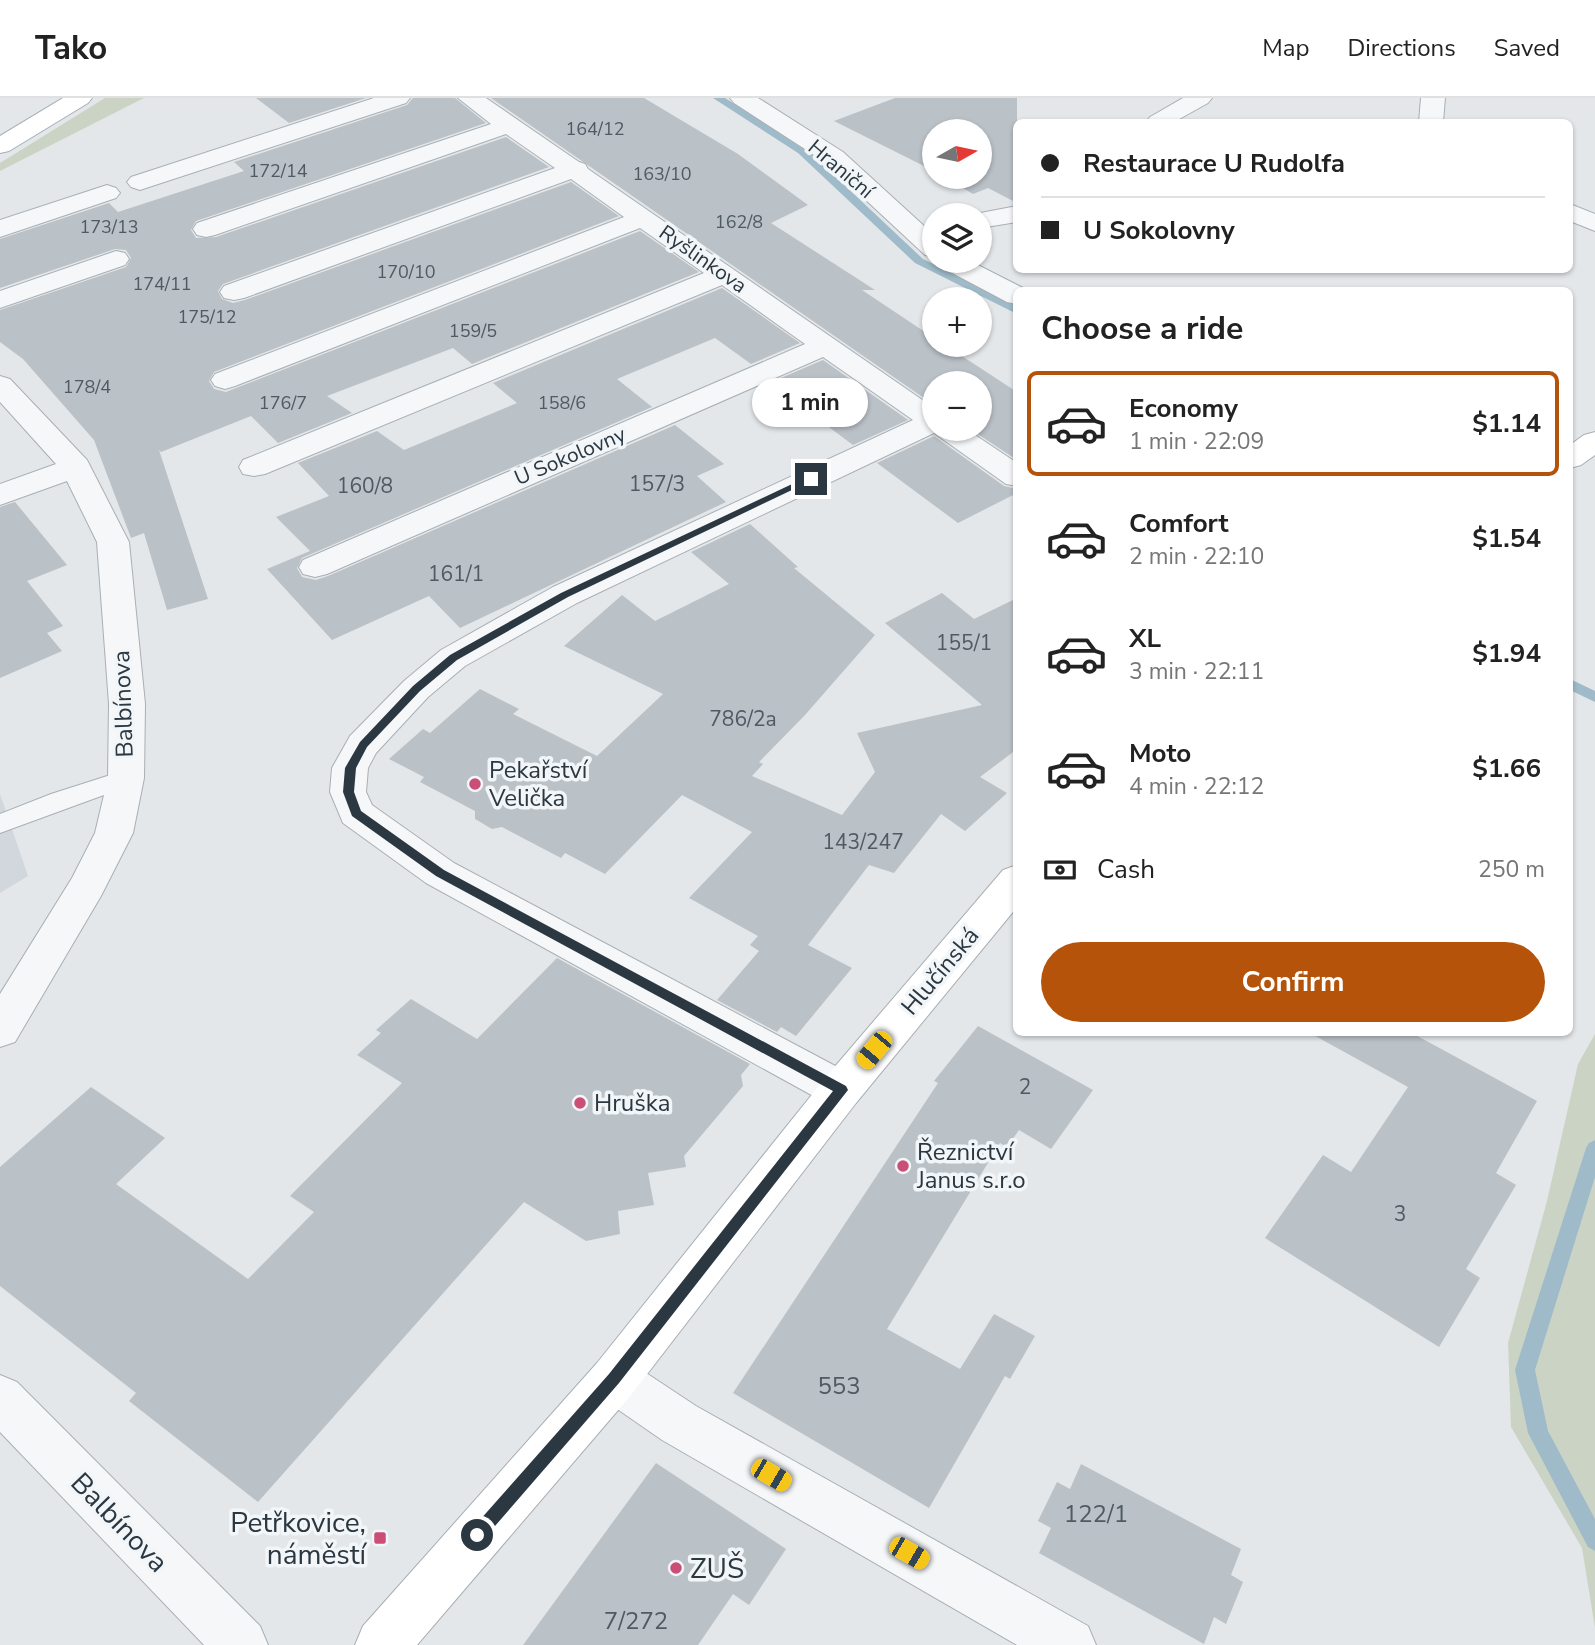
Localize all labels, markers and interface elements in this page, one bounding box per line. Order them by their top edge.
text: Tako [35,26,107,71]
text: Map [1262,32,1309,64]
text: Directions [1347,32,1456,64]
text: Saved [1494,32,1560,64]
house number: 164/12 [565,117,625,141]
north arrow [922,119,992,189]
map controls [922,119,992,441]
street label: Hraniční [802,133,881,205]
text: Restaurace U Rudolfa [1083,146,1345,181]
house number: 172/14 [248,159,308,183]
house number: 163/10 [632,162,692,186]
button: layers [922,203,992,273]
house number: 162/8 [715,210,763,234]
text: U Sokolovny [1083,213,1235,248]
house number: 173/13 [79,215,139,239]
street label: Ryšlinkova [654,218,752,300]
house number: 170/10 [376,260,436,284]
house number: 174/11 [132,272,192,296]
button: + [922,287,992,357]
house number: 175/12 [177,305,237,329]
text: Choose a ride [1041,307,1243,350]
house number: 159/5 [449,319,497,343]
button: − [922,371,992,441]
house number: 178/4 [63,375,111,399]
callout: 1 min [753,378,869,426]
text: 1 min [780,387,840,418]
house number: 176/7 [259,391,307,415]
house number: 158/6 [538,391,586,415]
text: Economy [1129,391,1238,426]
icon: car [1045,392,1108,455]
text: $1.14 [1472,406,1541,441]
street label: U Sokolovny [510,420,630,492]
text: 1 min · 22:09 [1129,426,1264,457]
route end [795,463,827,495]
house number: 157/3 [629,470,685,498]
house number: 160/8 [337,472,393,500]
text: Comfort [1129,506,1229,541]
icon: car [1045,507,1108,570]
text: $1.54 [1472,521,1541,556]
text: 2 min · 22:10 [1129,541,1264,572]
house number: 161/1 [428,560,484,588]
text: XL [1129,621,1161,656]
icon: car [1045,622,1108,685]
house number: 155/1 [936,629,992,657]
text: $1.94 [1472,636,1541,671]
street label: Balbínova [105,650,141,758]
text: 3 min · 22:11 [1129,656,1264,687]
house number: 786/2a [709,705,777,733]
text: Moto [1129,736,1191,771]
icon: car [1045,737,1108,800]
text: $1.66 [1472,751,1541,786]
place label: Pekařství Velička [488,754,589,814]
text: 4 min · 22:12 [1129,771,1264,802]
marker: Pekařství Velička [467,776,483,792]
house number: 143/247 [822,828,904,856]
icon: cash [1041,851,1079,889]
text: Cash [1097,852,1155,887]
text: 250 m [1478,854,1545,885]
street label: Hlučínská [894,920,986,1022]
button: Confirm [1041,942,1545,1022]
car [853,1027,896,1073]
house number: 2 [1019,1073,1031,1101]
place label: Hruška [594,1087,670,1119]
marker: Hruška [572,1095,588,1111]
place label: Řeznictví Janus s.r.o [916,1136,1026,1196]
marker: Řeznictví Janus s.r.o [895,1158,911,1174]
house number: 3 [1394,1200,1406,1228]
house number: 553 [817,1370,861,1402]
car [748,1455,795,1495]
street label: Balbínova [62,1464,176,1581]
house number: 122/1 [1064,1498,1128,1530]
place label: Petřkovice, náměstí [230,1504,368,1574]
route start [461,1519,493,1551]
marker: Petřkovice, náměstí [372,1530,388,1546]
car [886,1533,933,1573]
place label: ZUŠ [690,1550,744,1588]
marker: ZUŠ [668,1560,684,1576]
house number: 7/272 [604,1605,668,1637]

